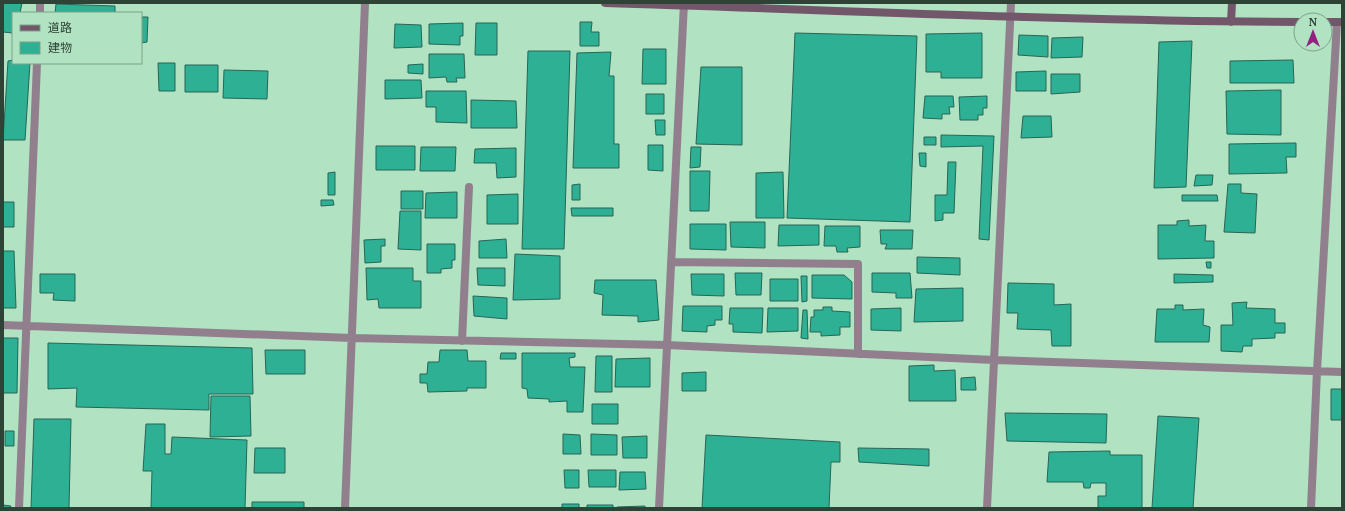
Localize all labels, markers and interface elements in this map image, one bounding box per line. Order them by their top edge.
legend [12,12,142,64]
north arrow [1293,12,1333,52]
text: N [1309,15,1318,29]
text: 道路 [48,20,72,35]
text: 建物 [48,40,72,55]

